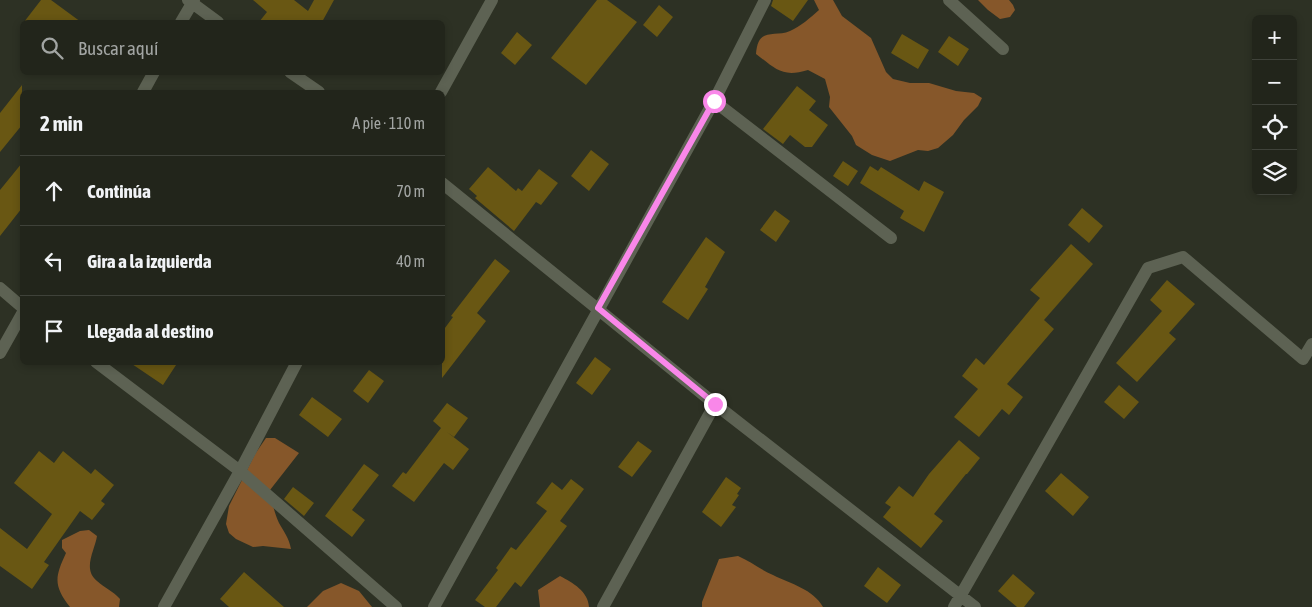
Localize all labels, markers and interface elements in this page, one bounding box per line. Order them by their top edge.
map controls [1252,15,1297,195]
button: + [1252,15,1297,60]
search box [20,20,445,75]
icon: search [38,34,66,62]
text: Buscar aquí [78,37,158,59]
button: − [1252,60,1297,105]
route start [703,90,726,113]
button: locate [1252,105,1297,150]
text: 2 min [40,111,83,135]
text: A pie · 110 m [352,114,425,132]
button: layers [1252,150,1297,195]
icon: ahead [40,177,68,205]
text: Continúa [87,180,151,202]
text: 70 m [396,182,425,200]
icon: left [40,247,68,275]
text: Gira a la izquierda [87,250,212,272]
text: 40 m [396,252,425,270]
icon: arrive [40,317,68,345]
text: Llegada al destino [87,320,214,342]
route end [704,393,727,416]

